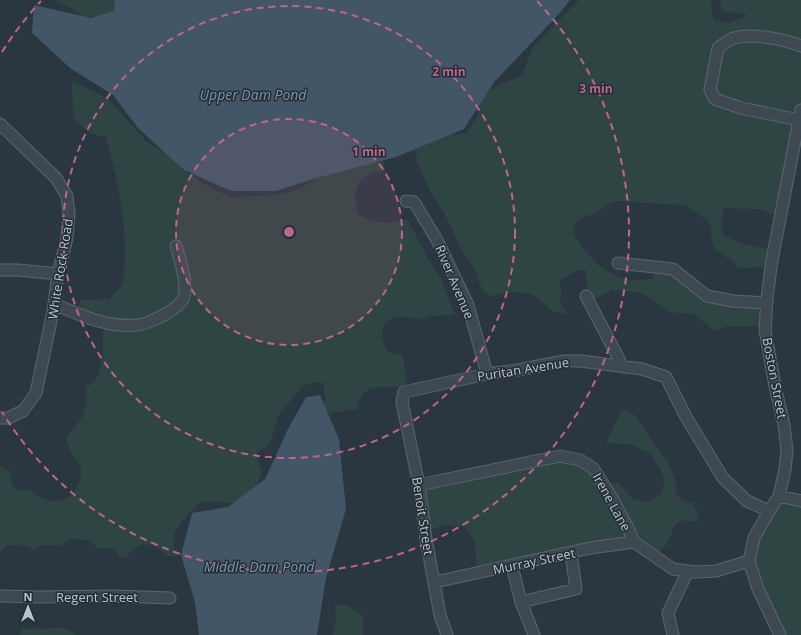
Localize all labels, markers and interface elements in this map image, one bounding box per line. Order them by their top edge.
text: 2 min [432,63,466,80]
text: 3 min [579,80,613,97]
water label: Upper Dam Pond [200,85,307,104]
text: 1 min [352,143,386,160]
street label: White Rock Road [43,217,77,321]
centre of rings [282,225,296,239]
street label: River Avenue [431,242,479,322]
street label: Boston Street [758,336,792,421]
street label: Puritan Avenue [476,353,570,385]
street label: Irene Lane [589,470,635,534]
street label: Benoit Street [408,476,438,557]
street label: Murray Street [491,543,577,579]
water label: Middle Dam Pond [204,557,315,576]
north arrow [8,587,48,627]
street label: Regent Street [56,588,138,606]
text: N [24,589,32,604]

